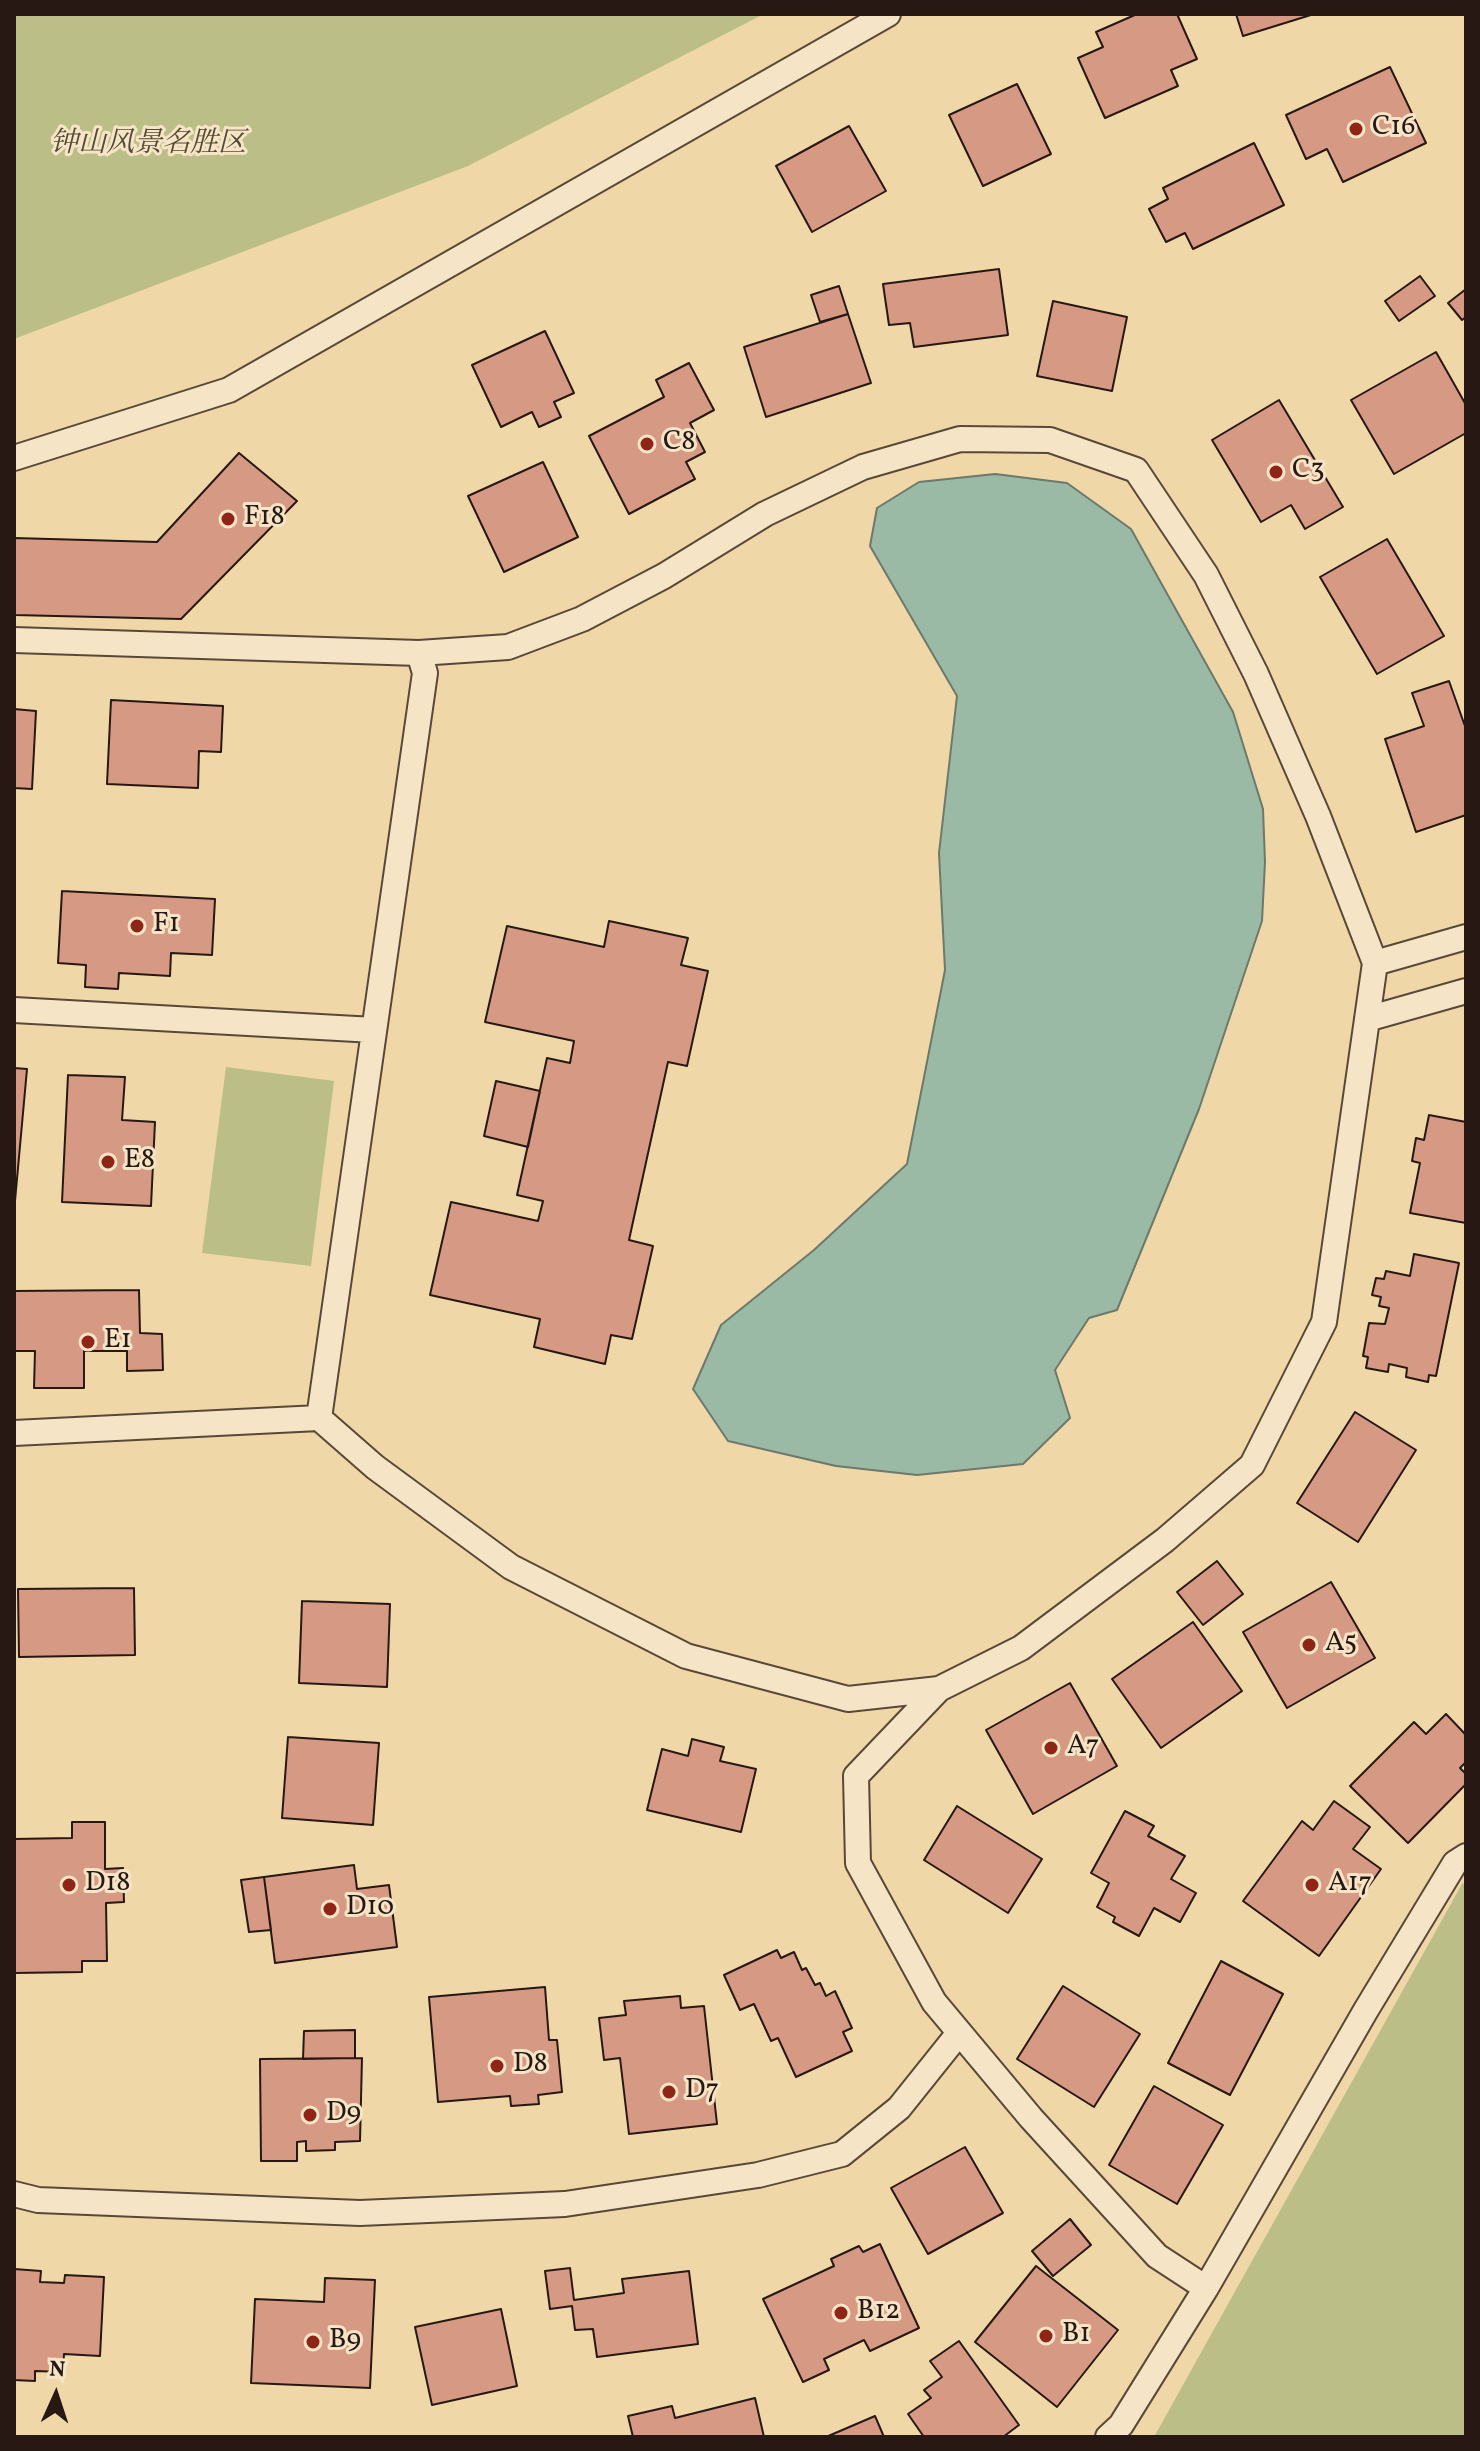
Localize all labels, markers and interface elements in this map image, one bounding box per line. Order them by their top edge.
place label: C16 [1372,112,1415,146]
marker: C16 [1347,120,1365,138]
park label: 钟山风景名胜区 [50,129,246,163]
place label: C8 [663,427,696,461]
marker: C8 [638,435,656,453]
place label: C3 [1292,455,1325,489]
marker: C3 [1267,463,1285,481]
place label: F18 [244,502,285,536]
marker: F18 [219,510,237,528]
place label: F1 [153,909,180,943]
marker: F1 [128,917,146,935]
place label: E8 [124,1145,155,1179]
marker: E8 [99,1153,117,1171]
place label: E1 [104,1325,132,1359]
marker: E1 [79,1333,97,1351]
place label: A5 [1325,1628,1357,1662]
marker: A5 [1300,1636,1318,1654]
place label: A7 [1067,1731,1099,1765]
marker: A7 [1042,1739,1060,1757]
place label: D18 [85,1868,131,1902]
place label: A17 [1328,1868,1372,1902]
marker: D18 [60,1876,78,1894]
marker: A17 [1303,1876,1321,1894]
place label: D10 [346,1892,394,1926]
marker: D10 [321,1900,339,1918]
place label: D8 [513,2049,548,2083]
marker: D8 [488,2057,506,2075]
place label: D7 [685,2075,719,2109]
marker: D7 [660,2083,678,2101]
place label: D9 [326,2098,361,2132]
marker: D9 [301,2106,319,2124]
place label: B12 [857,2296,900,2330]
marker: B12 [832,2304,850,2322]
place label: B1 [1062,2319,1090,2353]
place label: B9 [329,2325,361,2359]
marker: B1 [1037,2327,1055,2345]
marker: B9 [304,2333,322,2351]
north arrow [16,2355,96,2435]
text: N [48,2355,66,2386]

